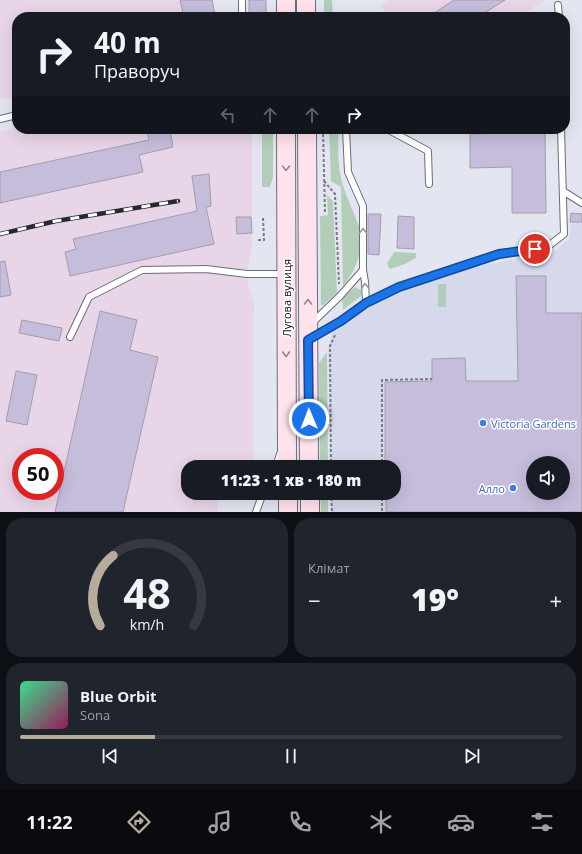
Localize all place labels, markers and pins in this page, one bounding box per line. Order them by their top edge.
pin [518,232,552,266]
place label: Victoria Gardens [491,416,576,431]
marker: Victoria Gardens [478,418,488,428]
place label: Алло [479,481,505,496]
marker: Алло [508,483,518,493]

